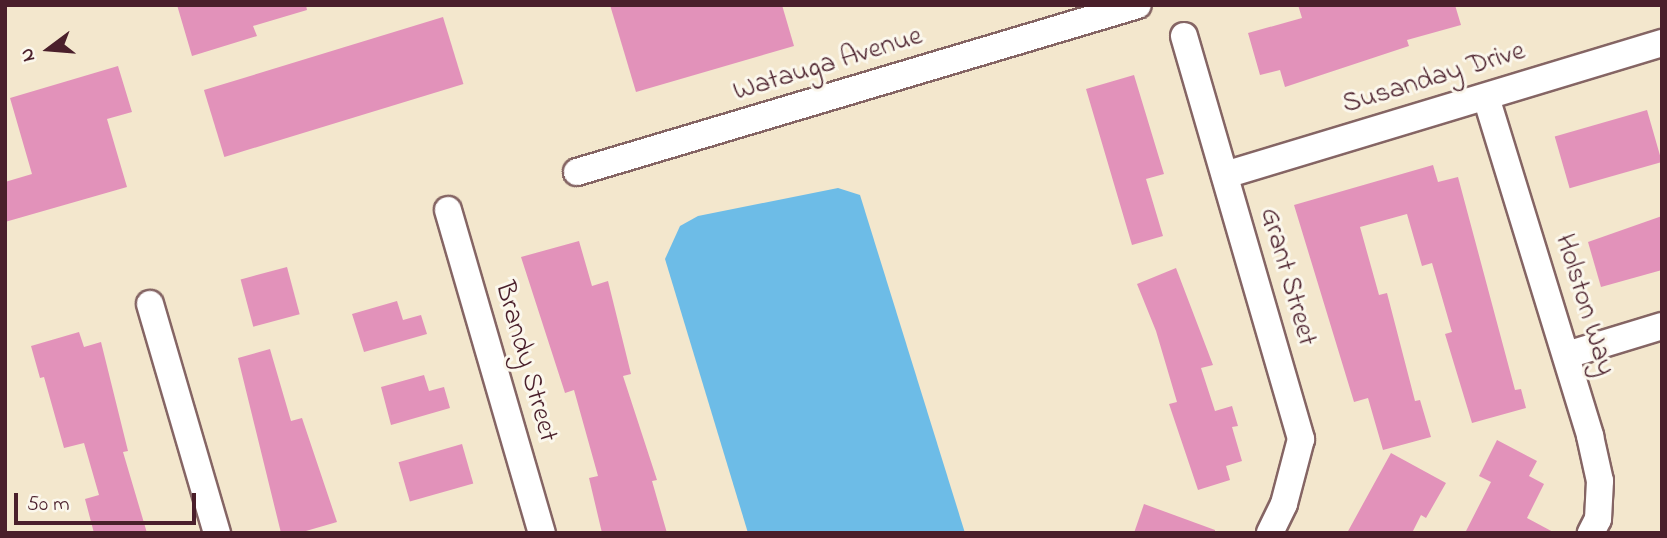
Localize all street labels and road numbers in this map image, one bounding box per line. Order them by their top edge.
street label: Watauga Avenue [730,20,926,110]
street label: Susanday Drive [1339,35,1529,123]
street label: Grant Street [1251,204,1323,350]
street label: Holston Way [1547,230,1621,380]
street label: Brandy Street [486,278,564,446]

